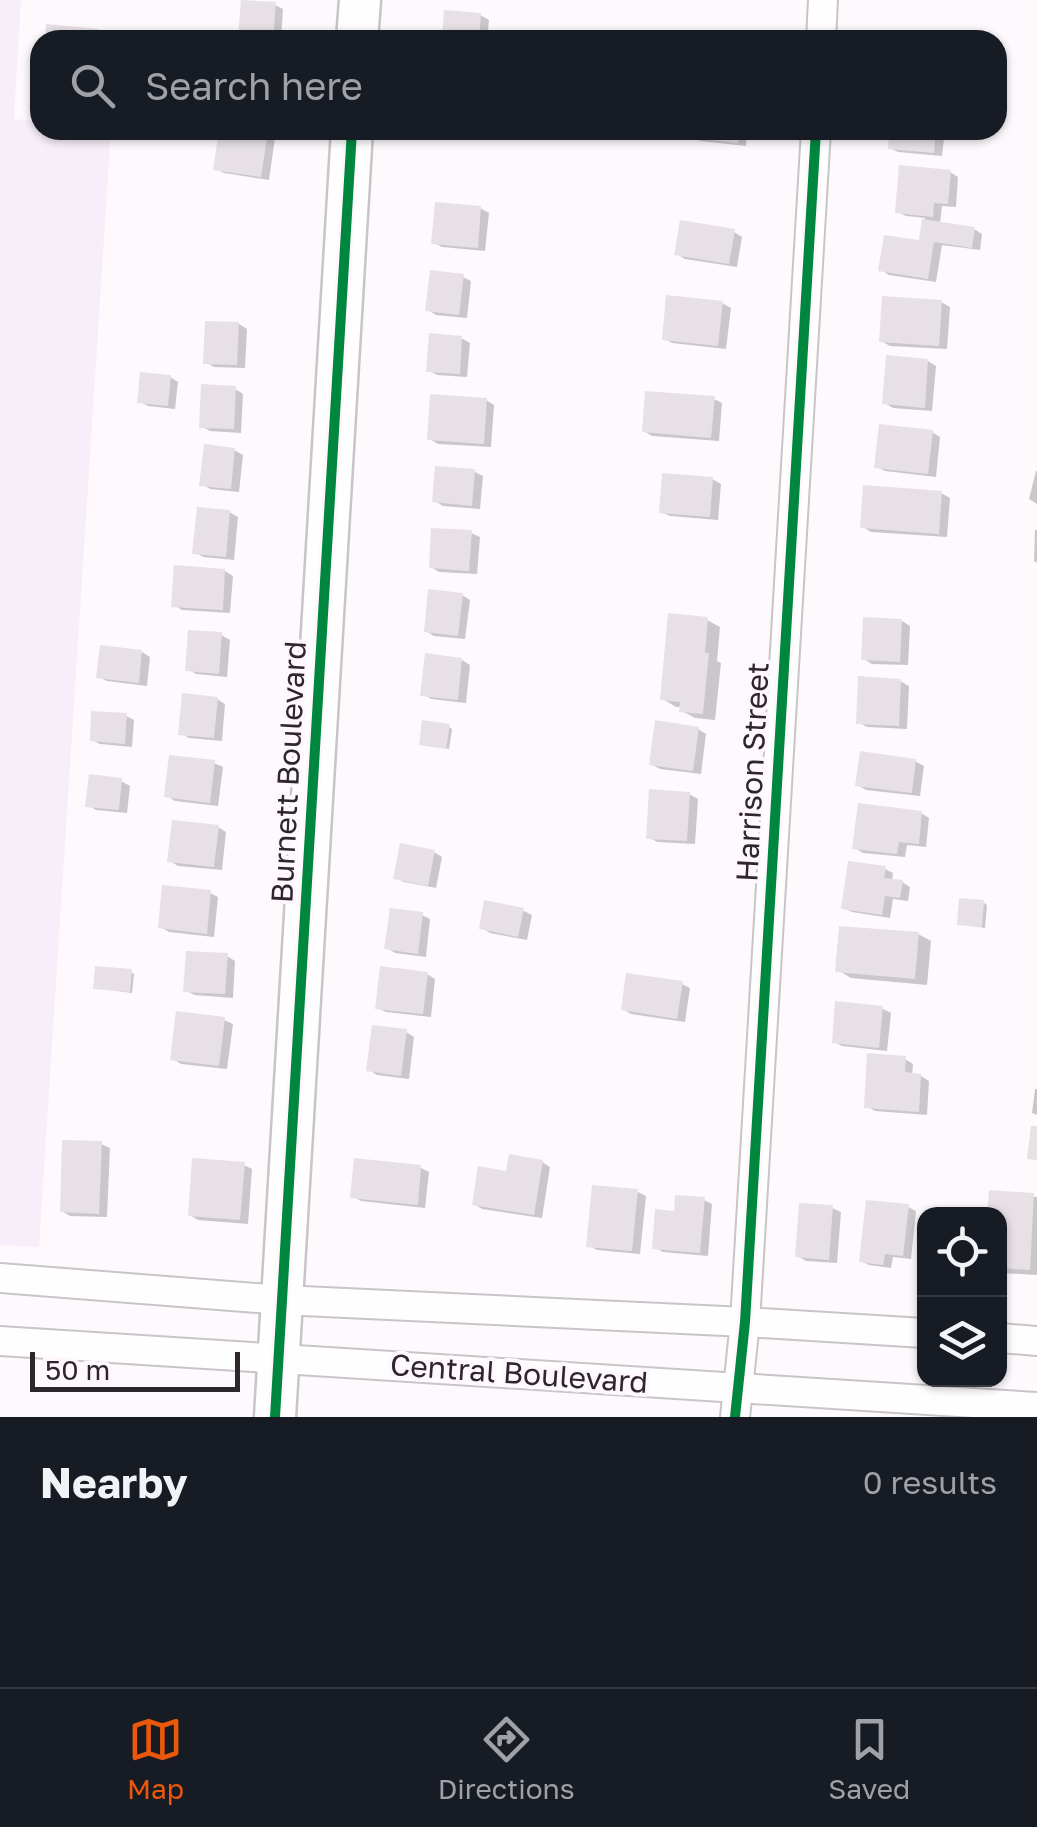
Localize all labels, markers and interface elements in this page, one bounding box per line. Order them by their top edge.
search box [30,30,1007,140]
icon: search [65,58,120,113]
text: Search here [145,63,363,108]
street label: Burnett Boulevard [263,640,313,904]
street label: Harrison Street [728,661,776,883]
map controls [917,1207,1007,1387]
button: locate [917,1207,1007,1297]
button: layers [917,1297,1007,1387]
street label: Central Boulevard [389,1346,649,1400]
scale bar [30,1347,240,1392]
text: 50 m [45,1353,110,1386]
text: Nearby [40,1457,188,1507]
text: 0 results [863,1463,997,1501]
tab: Map [127,1712,184,1805]
tab: Directions [438,1712,575,1805]
tab: Saved [828,1712,910,1805]

